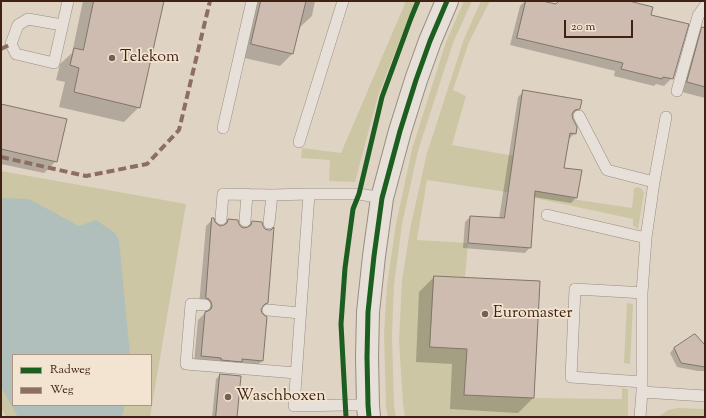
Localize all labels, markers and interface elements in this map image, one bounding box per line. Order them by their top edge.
scale bar [566,12,635,38]
text: 20 m [571,18,595,36]
place label: Telekom [120,48,179,68]
marker: Telekom [107,53,117,63]
place label: Euromaster [493,304,572,324]
marker: Euromaster [480,309,490,319]
legend [12,354,152,406]
text: Radweg [50,361,91,379]
text: Weg [50,381,74,399]
place label: Waschboxen [236,387,326,407]
marker: Waschboxen [223,392,233,402]

